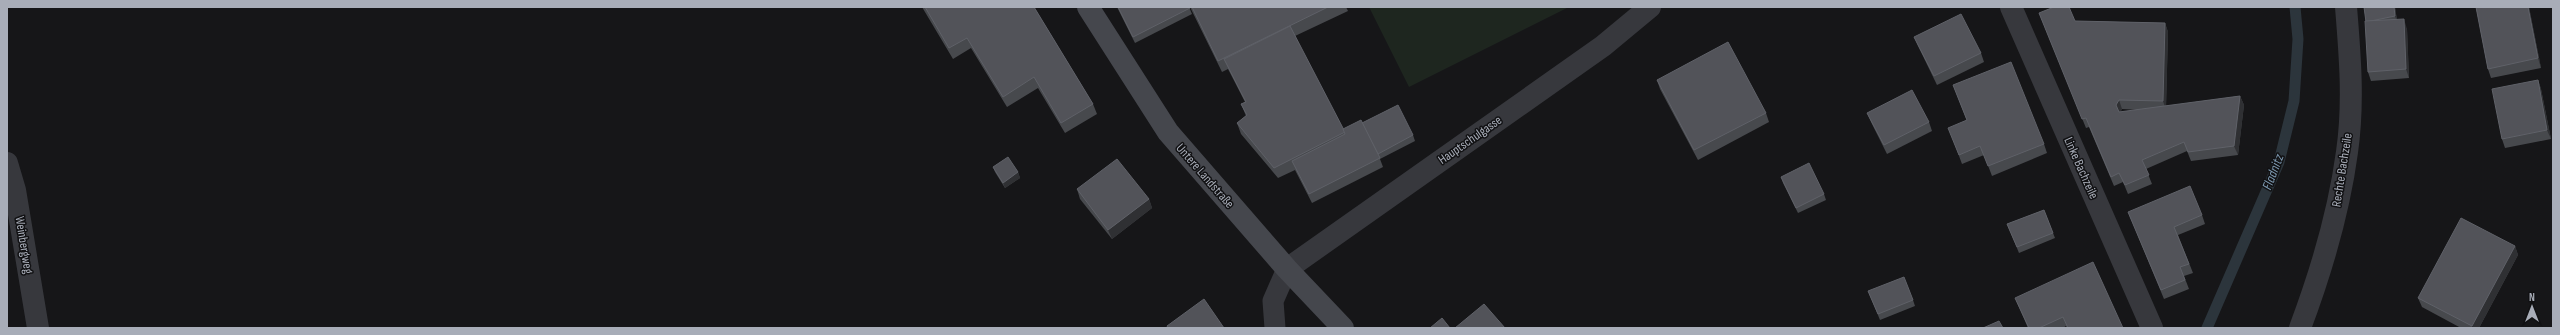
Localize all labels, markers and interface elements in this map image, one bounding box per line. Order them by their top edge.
street label: Hauptschulgasse [1435,112,1505,168]
street label: Rechte Bachzeile [2328,132,2356,208]
street label: Linke Bachzeile [2060,134,2102,202]
street label: Untere Landstraße [1173,140,1237,212]
water label: Fladnitz [2258,151,2288,192]
street label: Weinbergweg [12,215,36,275]
north arrow [2512,287,2552,327]
text: N [2529,291,2535,304]

